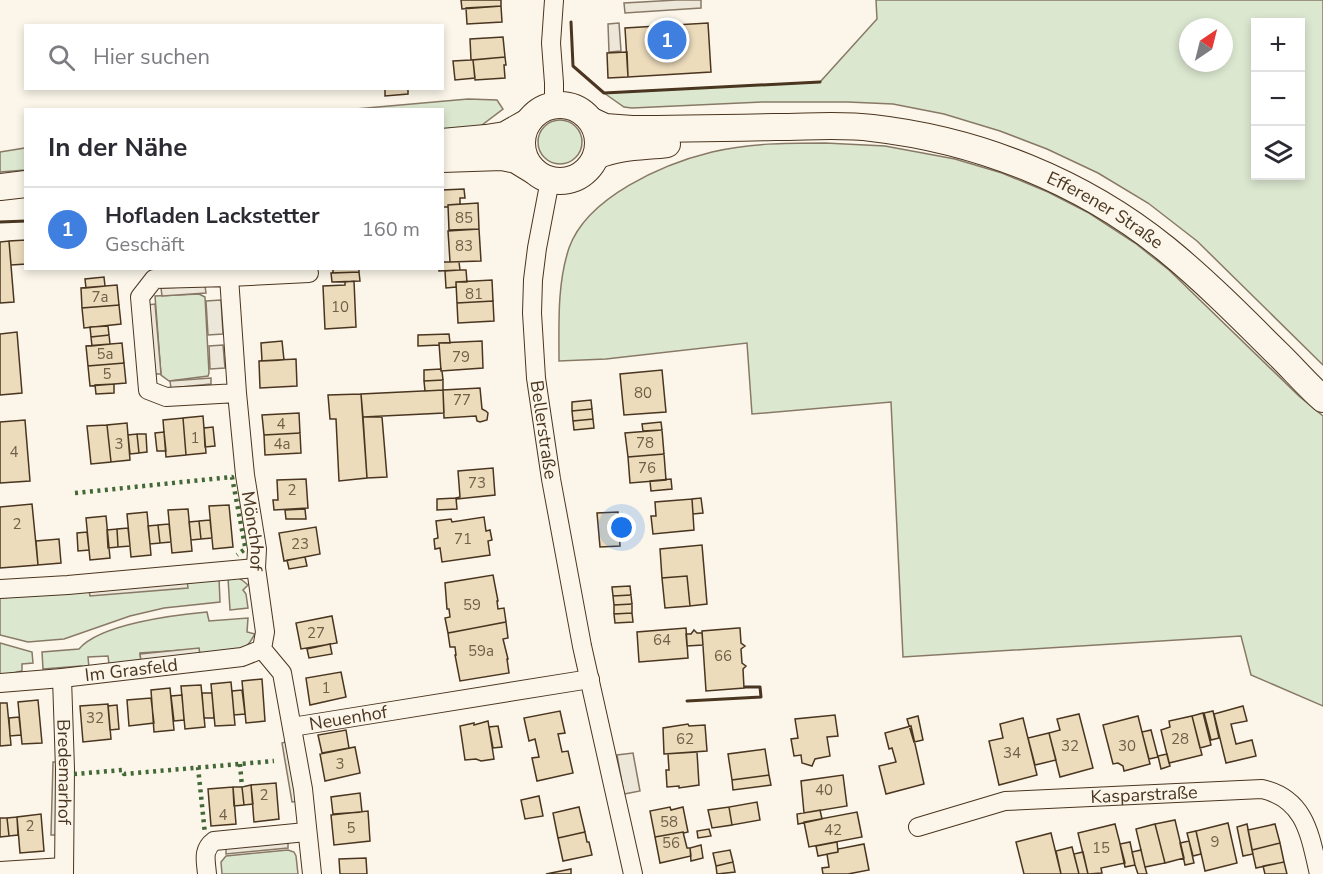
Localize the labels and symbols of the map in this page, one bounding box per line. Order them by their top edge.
pin: 1 [648,18,686,63]
north arrow [1179,18,1233,72]
street label: Efferener Straße [1043,166,1168,254]
house number: 85 [455,208,473,228]
house number: 83 [455,236,473,256]
house number: 81 [465,284,483,304]
house number: 7a [92,287,108,307]
house number: 10 [331,297,349,317]
house number: 5a [97,344,113,364]
house number: 79 [452,347,470,367]
house number: 5 [102,364,112,384]
street label: Bellerstraße [525,379,563,481]
house number: 80 [634,383,652,403]
house number: 77 [453,390,471,410]
house number: 4 [276,414,286,434]
house number: 1 [190,428,200,448]
house number: 78 [636,433,654,453]
house number: 3 [114,434,124,454]
house number: 4a [274,434,290,454]
house number: 4 [9,442,19,462]
house number: 76 [638,458,656,478]
house number: 73 [468,473,486,493]
house number: 2 [287,480,297,500]
street label: Mönchhof [236,489,269,573]
your location [607,513,636,542]
house number: 2 [12,514,22,534]
house number: 71 [454,529,472,549]
house number: 23 [291,534,309,554]
house number: 59 [463,595,481,615]
house number: 27 [307,623,325,643]
house number: 64 [653,630,671,650]
house number: 59a [468,641,494,661]
house number: 66 [714,646,732,666]
street label: Im Grasfeld [84,653,179,687]
house number: 1 [321,678,331,698]
street label: Neuenhof [307,700,390,736]
house number: 32 [86,708,104,728]
street label: Bredemarhof [51,719,77,826]
house number: 62 [676,729,694,749]
house number: 28 [1171,729,1189,749]
house number: 32 [1061,736,1079,756]
house number: 30 [1118,736,1136,756]
house number: 34 [1003,743,1021,763]
house number: 3 [335,754,345,774]
house number: 40 [815,780,833,800]
street label: Kasparstraße [1090,780,1198,809]
house number: 2 [259,785,269,805]
house number: 4 [218,805,228,825]
house number: 58 [660,812,678,832]
house number: 2 [25,816,35,836]
house number: 5 [346,818,356,838]
house number: 42 [824,820,842,840]
house number: 9 [1210,832,1220,852]
house number: 56 [662,833,680,853]
house number: 15 [1092,838,1110,858]

